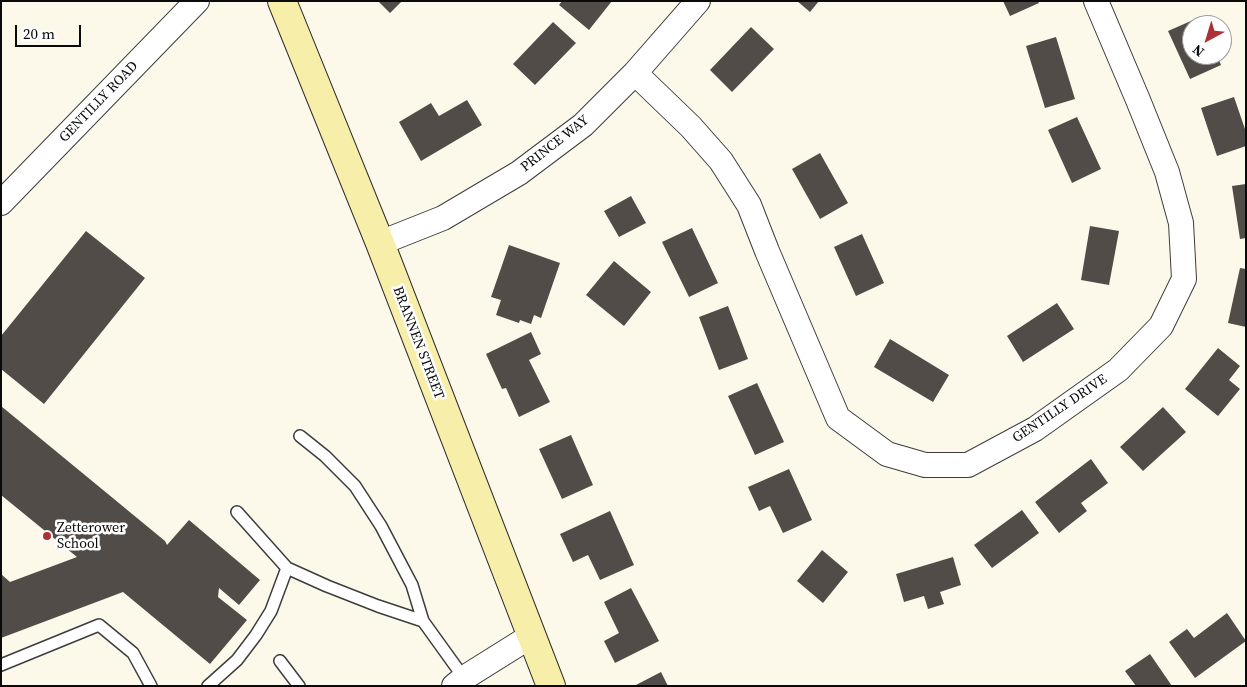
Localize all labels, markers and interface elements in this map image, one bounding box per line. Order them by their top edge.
scale bar [18,15,84,47]
north arrow [1182,15,1232,65]
text: 20 m [23,23,55,44]
text: N [1188,40,1208,62]
street label: GENTILLY ROAD [56,58,142,146]
street label: PRINCE WAY [518,112,592,176]
street label: BRANNEN STREET [389,284,447,402]
street label: GENTILLY DRIVE [1009,371,1111,447]
place label: Zetterower School [57,520,125,552]
marker: Zetterower School [41,530,53,542]

